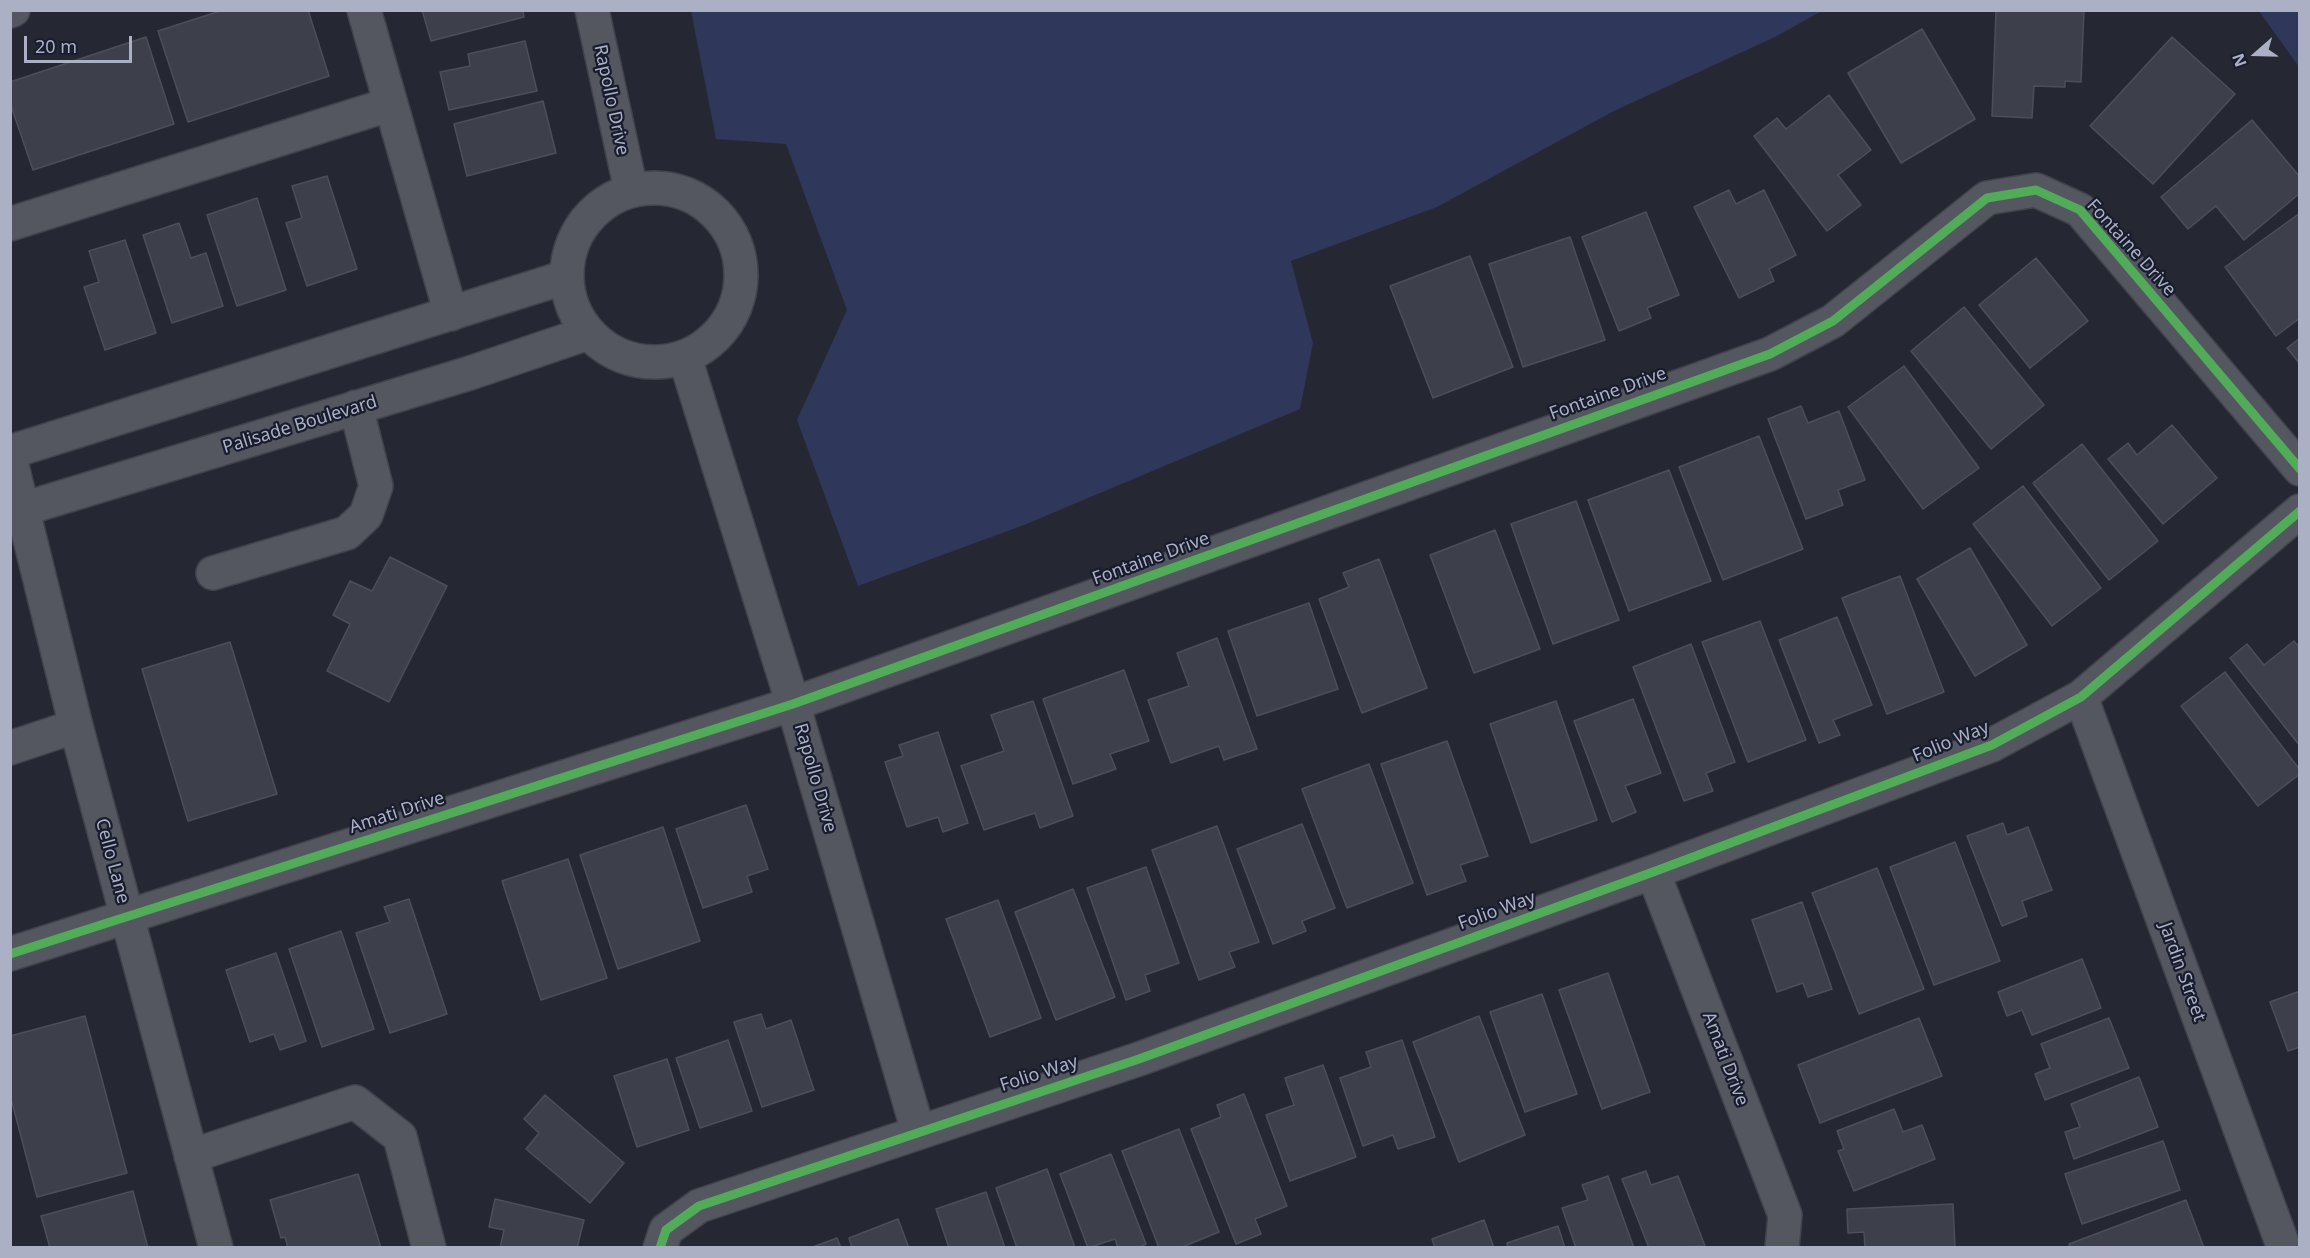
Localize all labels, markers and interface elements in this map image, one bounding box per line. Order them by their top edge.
scale bar [27,24,135,62]
north arrow [2226,24,2286,84]
text: 20 m [35,34,77,58]
street label: Rapollo Drive [589,43,633,157]
text: N [2227,50,2252,70]
street label: Fontaine Drive [2082,195,2180,301]
street label: Fontaine Drive [1546,363,1670,425]
street label: Palisade Boulevard [220,391,380,459]
street label: Fontaine Drive [1089,528,1213,590]
street label: Folio Way [1910,717,1992,767]
street label: Rapollo Drive [789,721,841,835]
street label: Amati Drive [347,787,447,839]
street label: Cello Lane [90,816,134,906]
street label: Folio Way [1455,887,1539,935]
street label: Jardin Street [2154,920,2210,1024]
street label: Amati Drive [1697,1009,1753,1109]
street label: Folio Way [997,1051,1081,1097]

